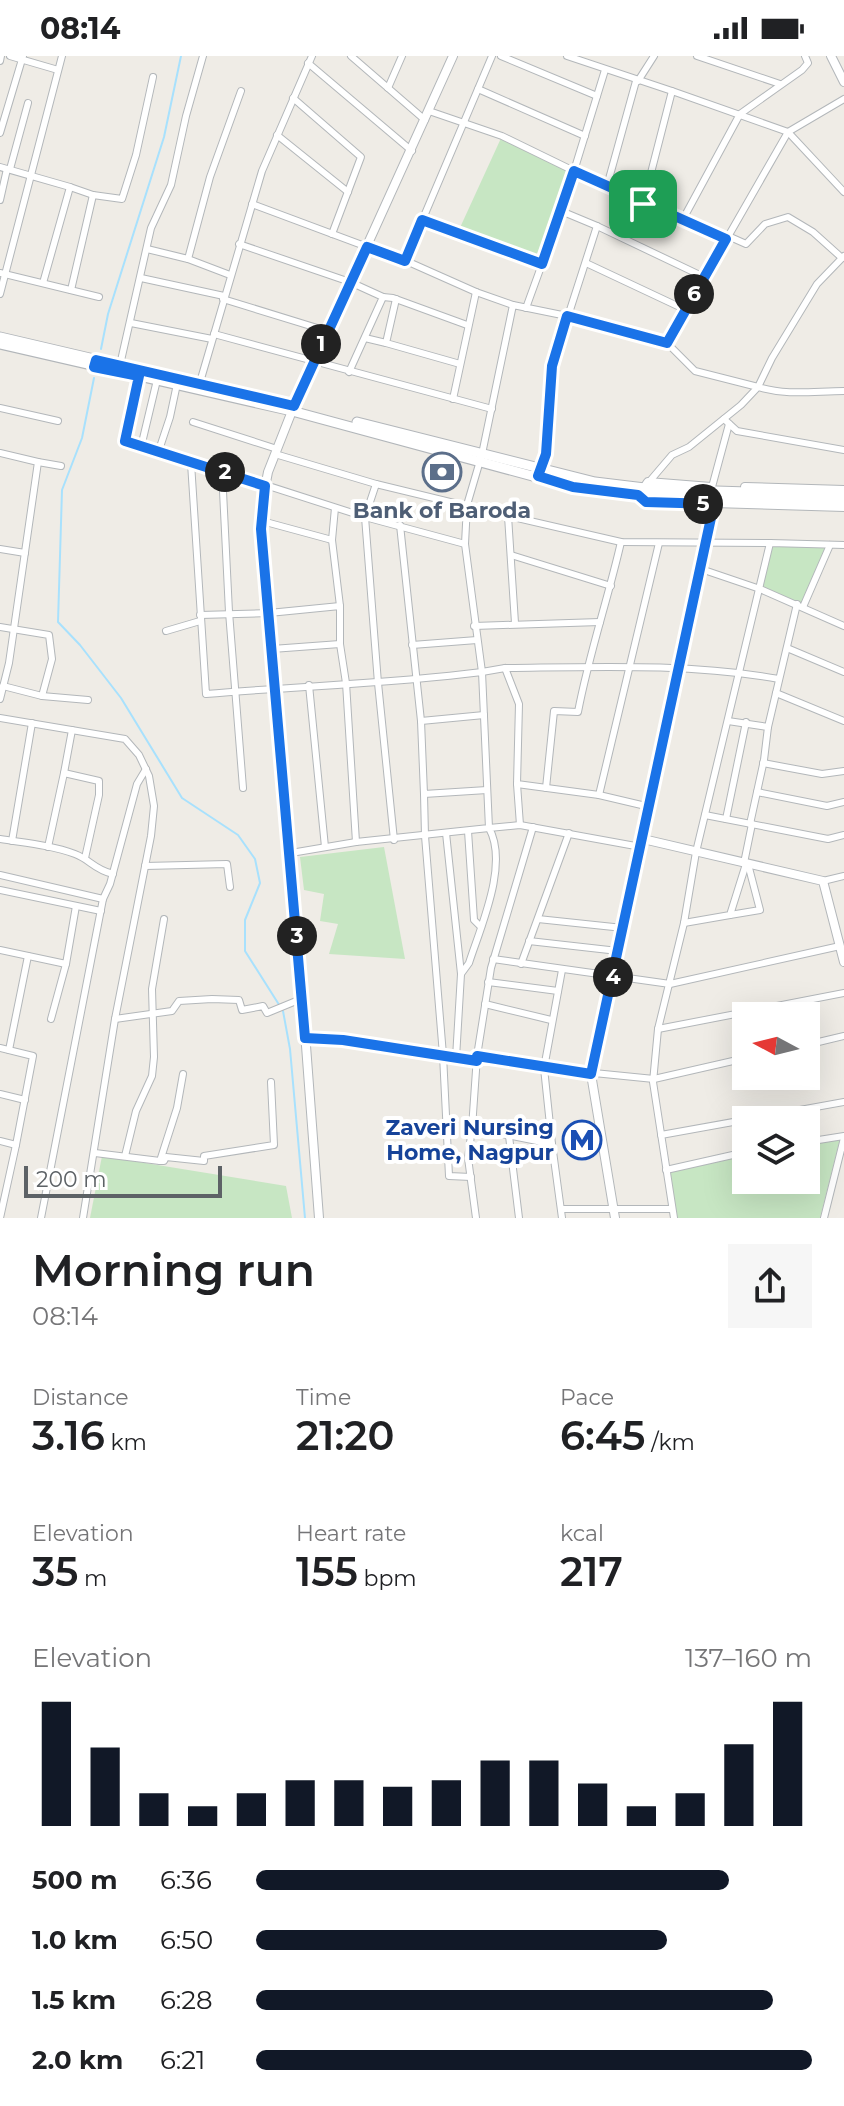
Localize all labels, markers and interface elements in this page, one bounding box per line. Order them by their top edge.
text: 08:14 [40,10,120,47]
pin [609,170,677,238]
icon: arrive [621,182,665,226]
pin: 6 [674,274,714,314]
text: 6 [687,280,701,307]
pin: 1 [301,324,341,364]
text: 1 [317,330,325,357]
bank icon: Bank of Baroda [421,451,463,493]
pin: 2 [205,452,245,492]
text: 2 [219,458,231,485]
pin: 5 [683,484,723,524]
text: 5 [696,490,710,517]
place label: Bank of Baroda [353,497,531,524]
pin: 3 [277,916,317,956]
text: 3 [290,922,304,949]
pin: 4 [593,957,633,997]
text: 4 [605,963,621,990]
north arrow [732,1002,820,1090]
map controls [732,1002,820,1194]
button: layers [732,1106,820,1194]
place label: Zaveri Nursing Home, Nagpur [386,1114,554,1166]
metro station icon: Zaveri Nursing Home, Nagpur [561,1119,603,1161]
scale bar [24,1162,222,1198]
text: 200 m [36,1166,107,1193]
text: Morning run [32,1243,315,1297]
button: share [728,1244,812,1328]
text: 08:14 [32,1300,98,1332]
text: Distance [32,1384,129,1411]
text: Time [296,1384,351,1411]
text: Pace [560,1384,614,1411]
text: 3.16 [32,1411,105,1460]
text: 21:20 [296,1411,394,1460]
text: 6:45 [560,1411,645,1460]
text: km [105,1429,147,1456]
text: /km [645,1429,695,1456]
text: Elevation [32,1520,134,1547]
text: Heart rate [296,1520,406,1547]
text: kcal [560,1520,604,1547]
text: 35 [32,1547,78,1596]
text: 155 [296,1547,358,1596]
text: 217 [560,1547,623,1596]
text: m [78,1565,107,1592]
text: bpm [358,1565,417,1592]
text: Elevation [32,1642,152,1674]
text: 137–160 m [685,1642,812,1674]
text: 500 m [32,1864,117,1896]
text: 6:36 [160,1864,212,1896]
text: 1.0 km [32,1924,118,1956]
text: 6:50 [160,1924,213,1956]
text: 1.5 km [32,1984,116,2016]
text: 6:28 [160,1984,213,2016]
text: 2.0 km [32,2044,123,2076]
text: 6:21 [160,2044,206,2076]

